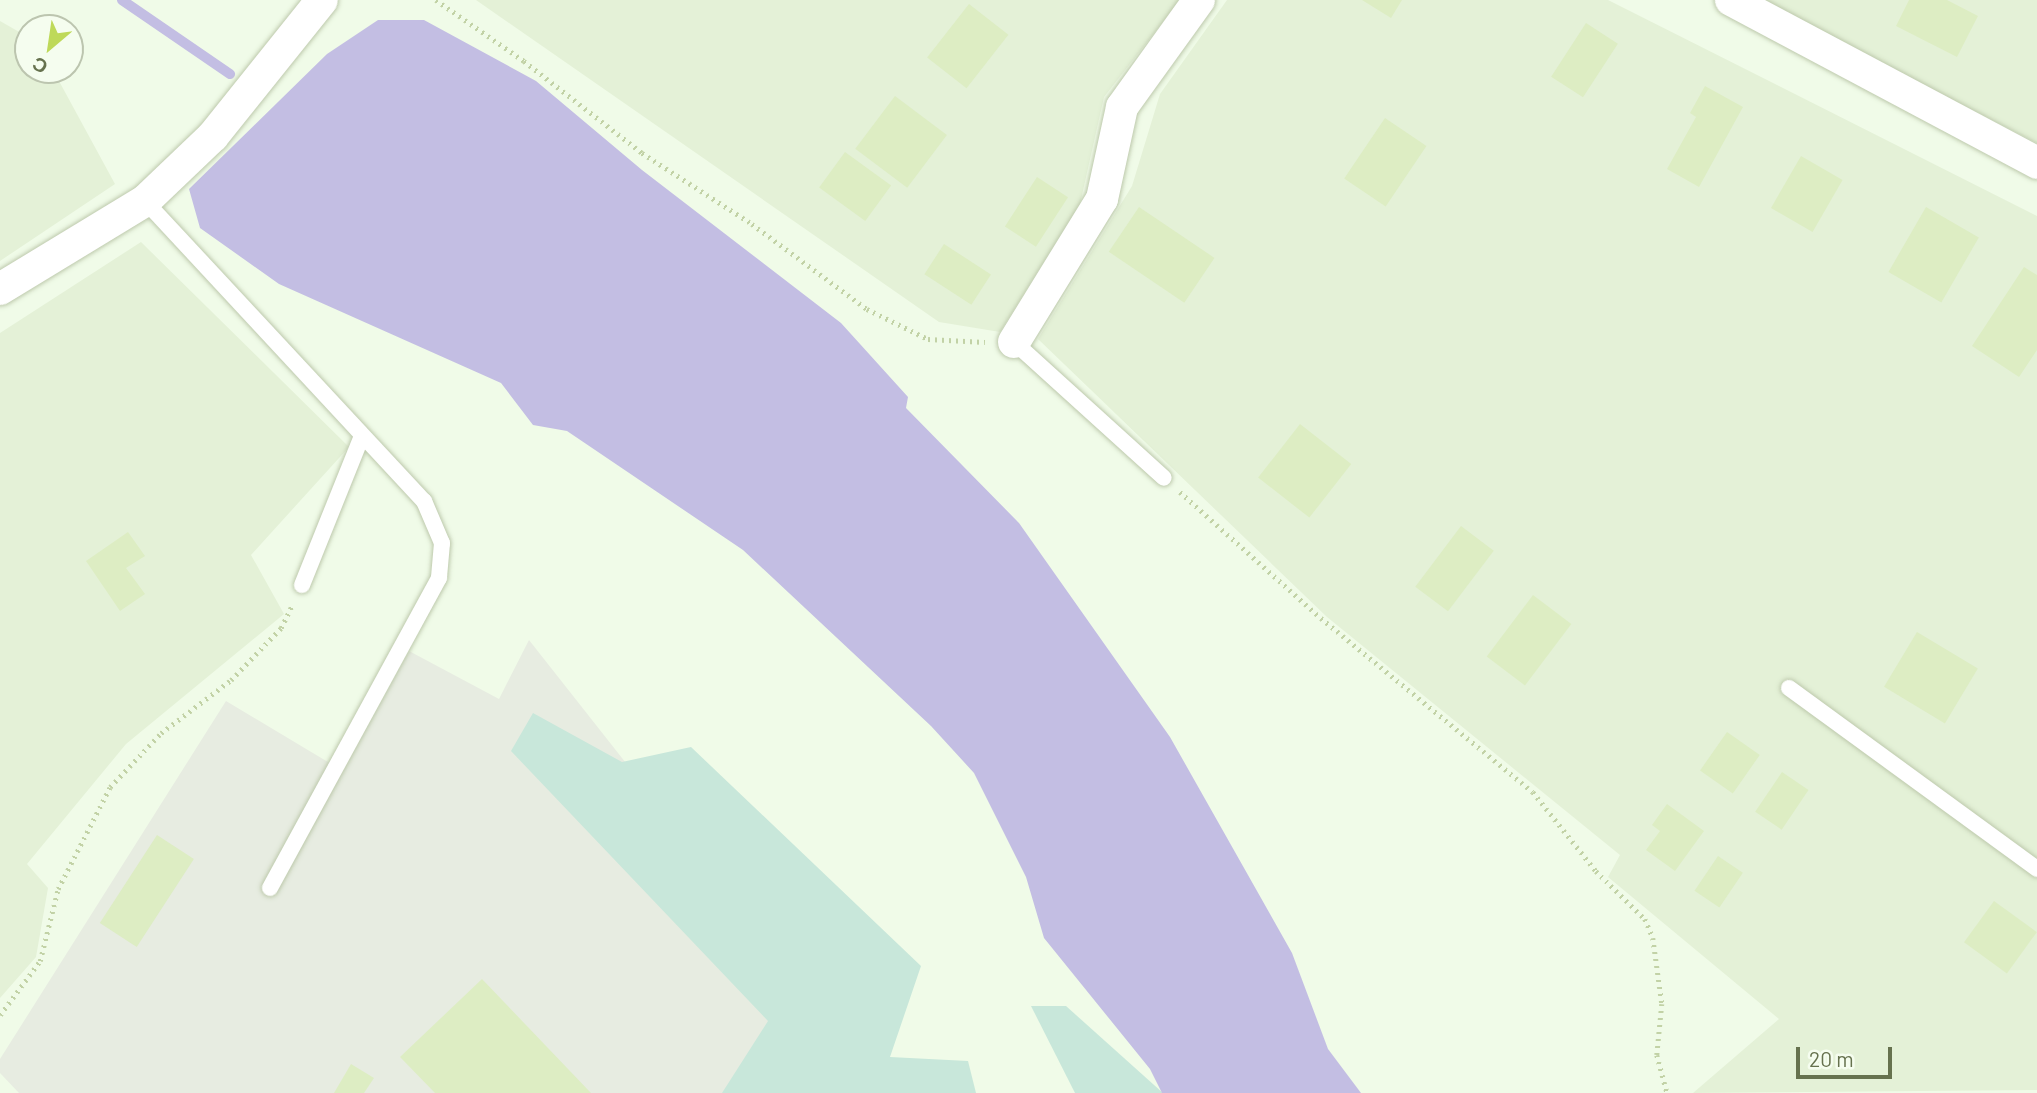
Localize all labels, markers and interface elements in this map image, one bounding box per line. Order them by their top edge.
north arrow [14,14,84,84]
text: С [28,53,51,79]
scale bar [1799,1034,1895,1078]
text: 20 m [1809,1046,1854,1071]

